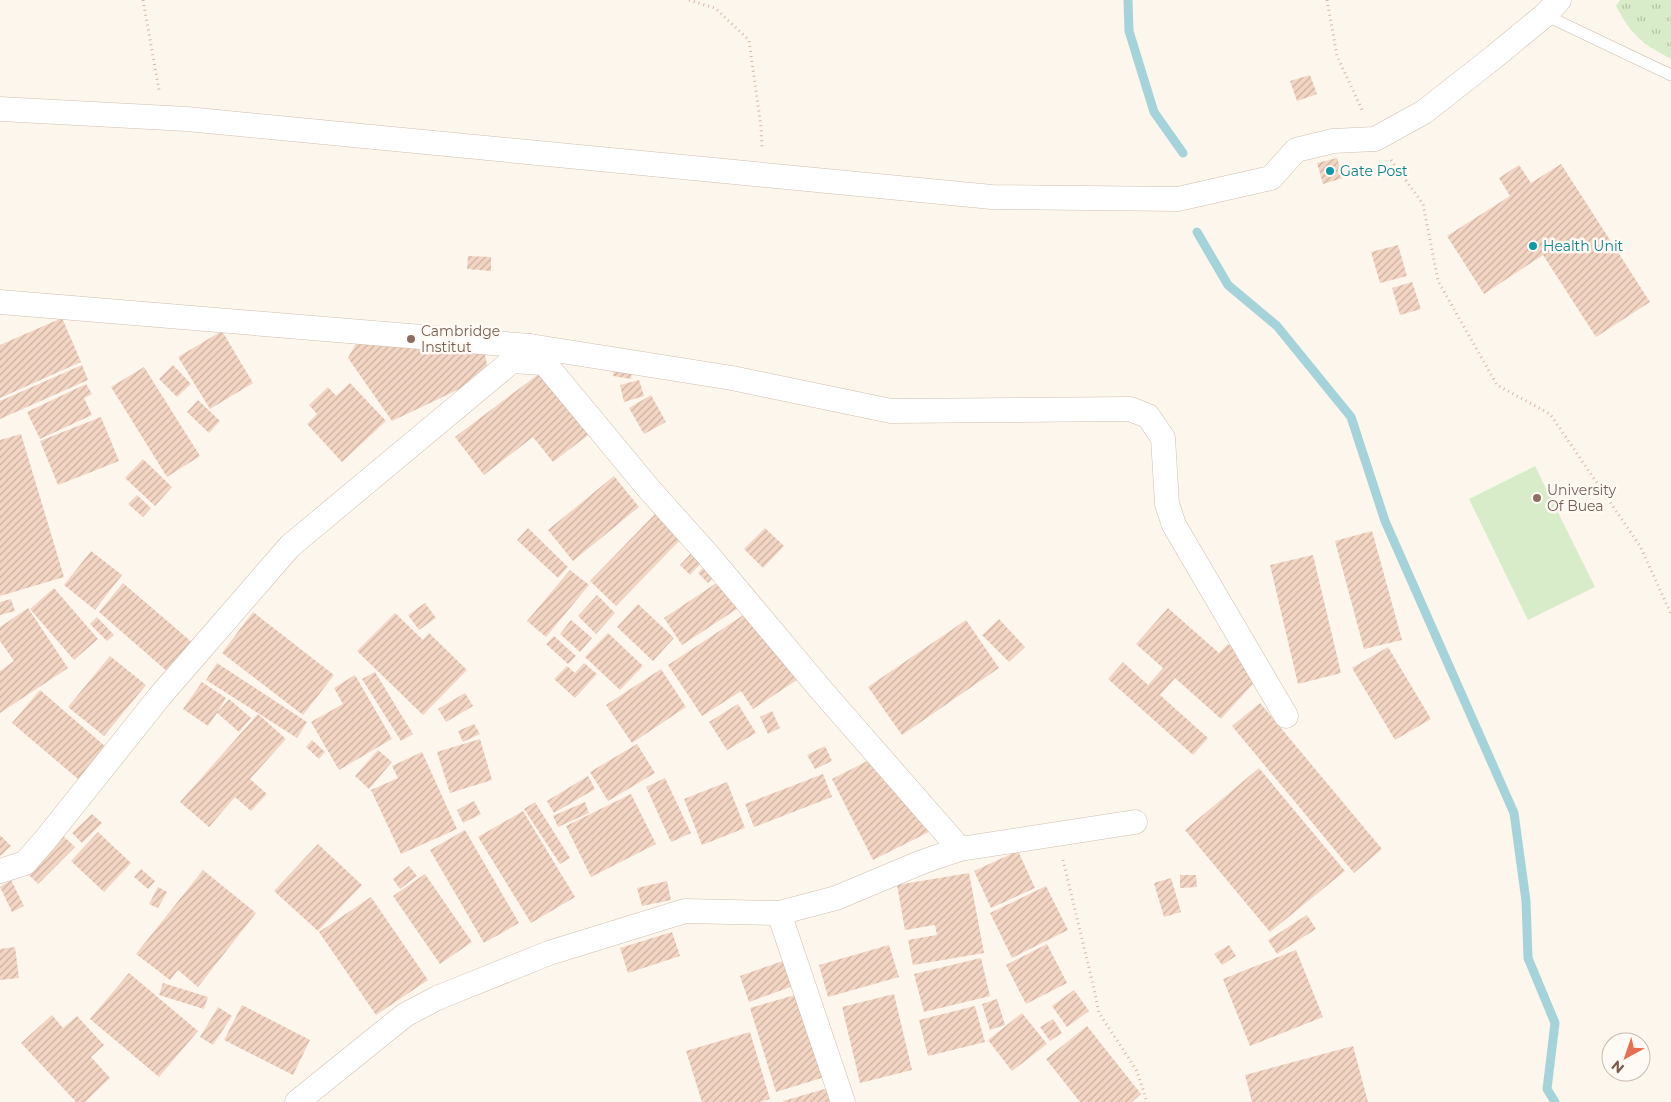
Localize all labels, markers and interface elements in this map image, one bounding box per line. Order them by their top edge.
place label: Gate Post [1340,162,1408,180]
marker: Gate Post [1324,165,1336,177]
place label: Health Unit [1543,237,1624,255]
marker: Health Unit [1527,240,1539,252]
place label: Cambridge Institut [421,322,500,356]
marker: Cambridge Institut [405,333,417,345]
place label: University Of Buea [1547,481,1616,515]
marker: University Of Buea [1531,492,1543,504]
north arrow [1601,1032,1651,1082]
text: N [1608,1056,1628,1077]

